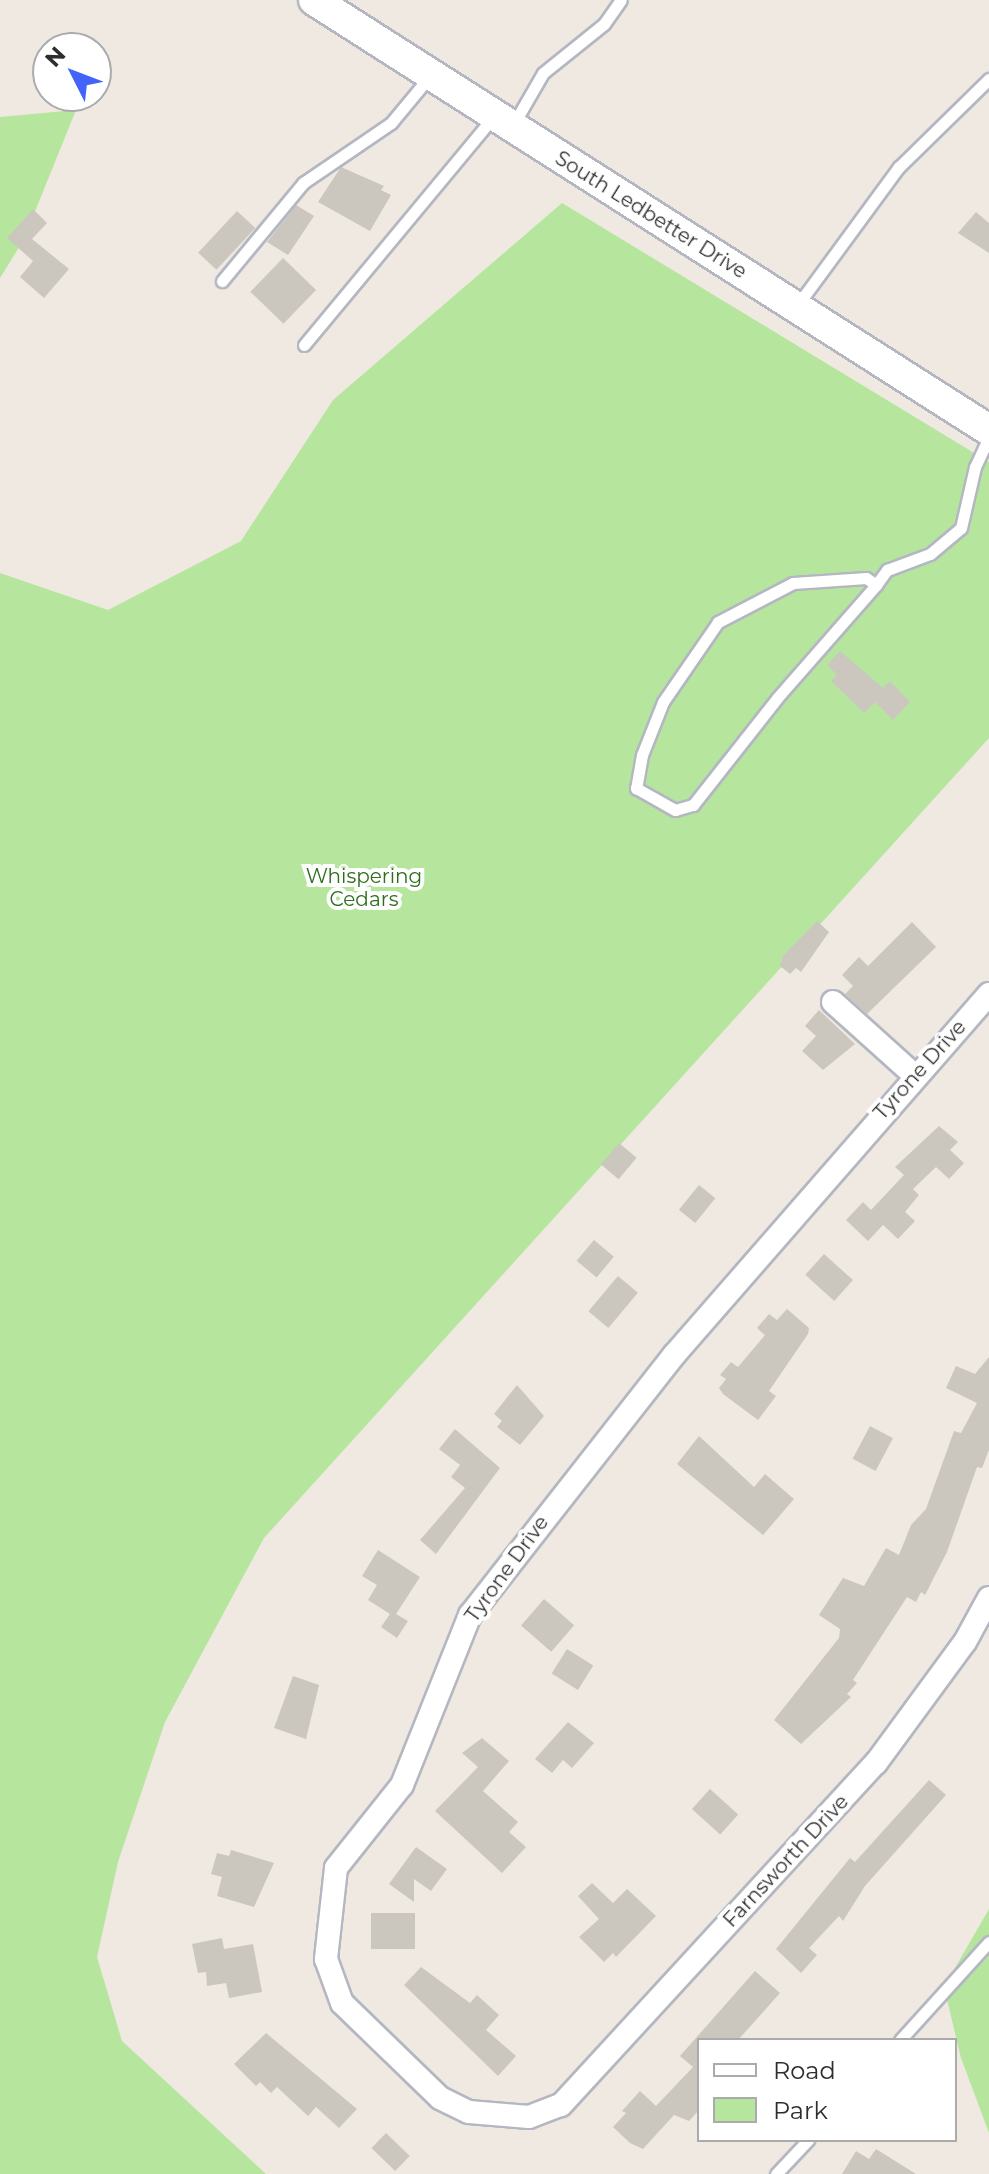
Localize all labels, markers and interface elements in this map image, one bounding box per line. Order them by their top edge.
north arrow [32,32,112,112]
text: N [39,41,71,73]
street label: South Ledbetter Drive [551,146,751,284]
park label: Whispering Cedars [306,865,422,912]
street label: Tyrone Drive [869,1015,971,1125]
street label: Tyrone Drive [460,1511,554,1627]
street label: Farnsworth Drive [718,1790,854,1932]
legend [697,2038,957,2142]
text: Road [773,2056,836,2085]
text: Park [773,2096,828,2125]

